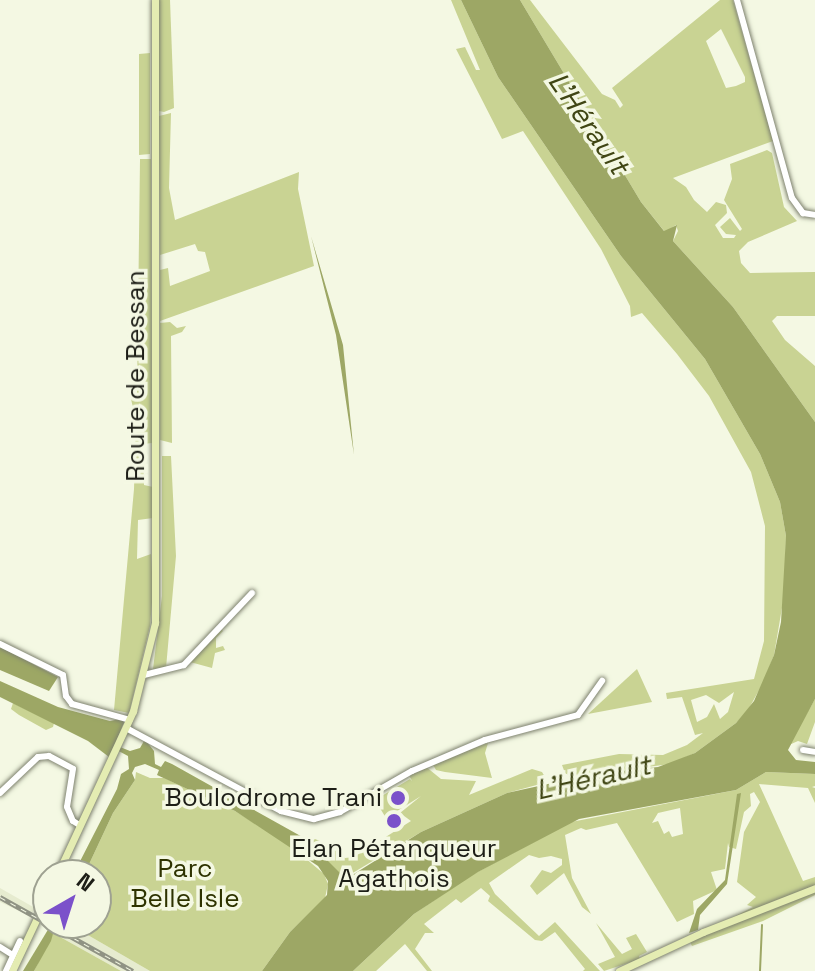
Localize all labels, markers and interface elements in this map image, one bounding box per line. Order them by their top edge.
water label: L'Hérault [542,65,636,181]
street label: Route de Bessan [120,270,152,482]
water label: L'Hérault [532,747,654,807]
place label: Boulodrome Trani [164,782,382,814]
marker: Boulodrome Trani [389,789,407,807]
marker: Elan Pétanqueur Agathois [385,812,403,830]
place label: Elan Pétanqueur Agathois [291,833,497,894]
park label: Parc Belle Isle [130,853,240,914]
north arrow [32,859,112,939]
text: N [71,866,100,897]

